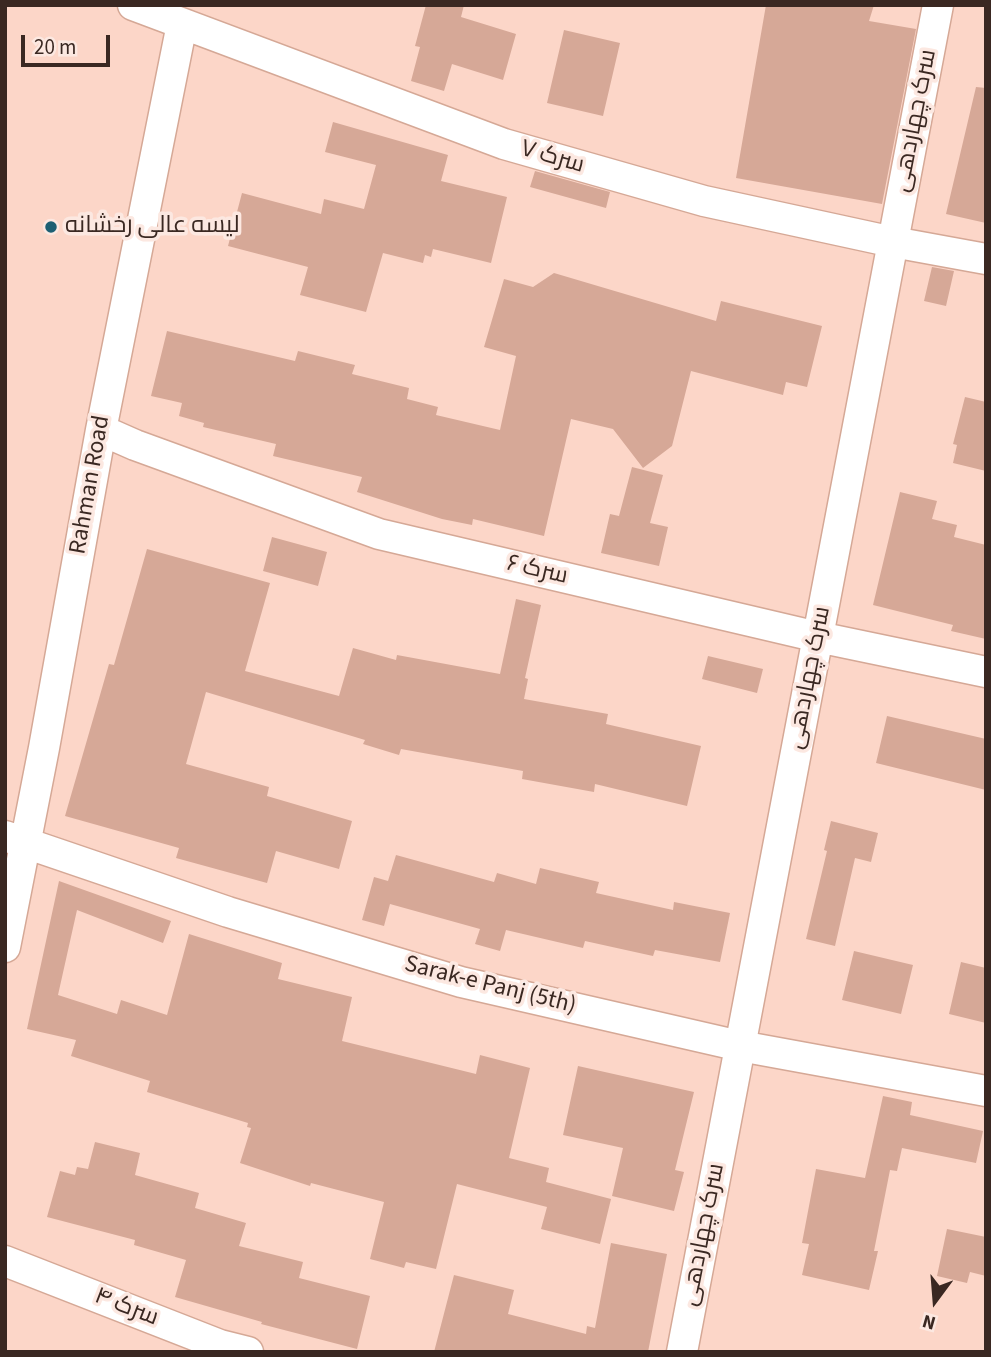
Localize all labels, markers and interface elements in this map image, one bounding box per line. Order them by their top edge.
scale bar [24,21,114,65]
text: 20 m [34,32,76,62]
street label: سرک چهاردهی [888,47,944,195]
street label: سرک ۷ [517,135,587,181]
place label: لیسه عالی رخشانه [65,213,240,241]
marker: لیسه عالی رخشانه [43,219,59,235]
street label: Rahman Road [65,413,117,557]
street label: سرک ۶ [504,550,570,592]
street label: سرک چهاردهی [782,604,838,752]
street label: Sarak-e Panj (5th) [401,951,579,1021]
street label: سرک چهاردهی [676,1161,732,1309]
north arrow [900,1266,970,1336]
street label: سرک ۴ [90,1283,162,1333]
text: N [919,1307,939,1336]

